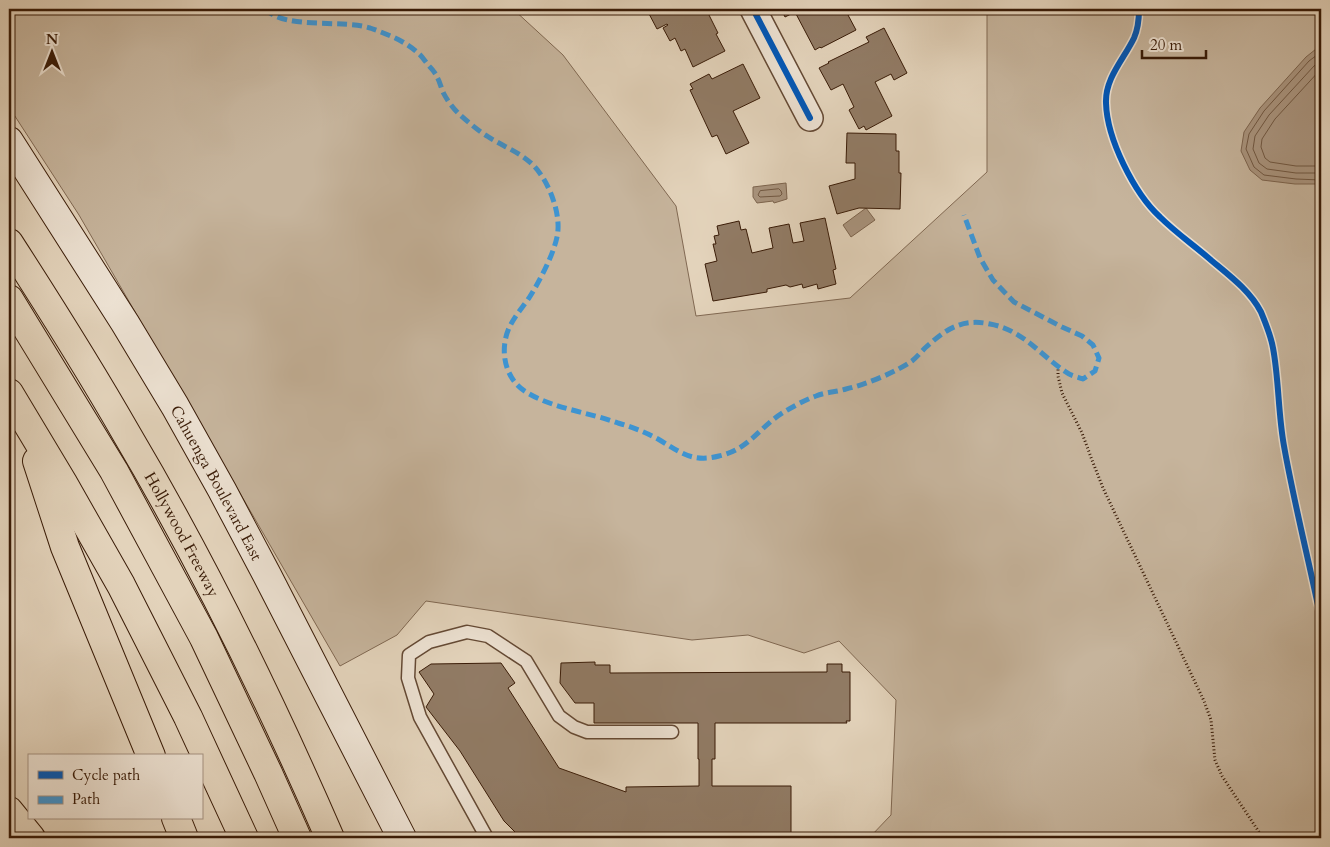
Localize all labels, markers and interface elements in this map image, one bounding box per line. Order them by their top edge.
north arrow [28,28,78,78]
scale bar [1142,28,1206,60]
text: N [46,30,58,49]
text: 20 m [1150,35,1182,55]
street label: Cahuenga Boulevard East [165,401,267,564]
street label: Hollywood Freeway [139,468,225,601]
legend [28,754,202,820]
text: Cycle path [72,765,141,785]
text: Path [72,789,101,809]

